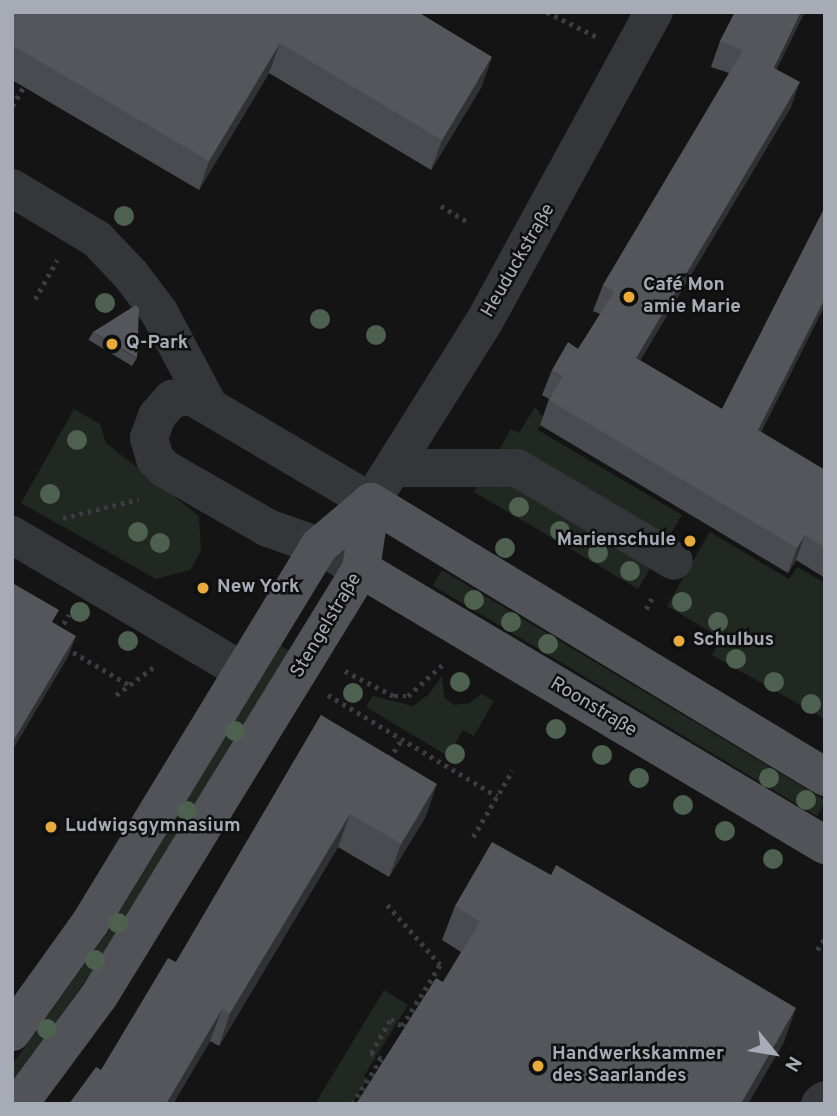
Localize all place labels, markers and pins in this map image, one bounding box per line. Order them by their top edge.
place label: Café Mon amie Marie [643,275,741,319]
marker: Café Mon amie Marie [621,289,637,305]
place label: Q-Park [126,333,188,355]
marker: Q-Park [104,336,120,352]
place label: Marienschule [557,530,676,552]
marker: Marienschule [682,533,698,549]
place label: New York [217,577,300,599]
marker: New York [195,580,211,596]
place label: Schulbus [693,630,774,652]
marker: Schulbus [671,633,687,649]
place label: Ludwigsgymnasium [65,816,241,838]
marker: Ludwigsgymnasium [43,819,59,835]
place label: Handwerkskammer des Saarlandes [552,1044,724,1088]
marker: Handwerkskammer des Saarlandes [530,1058,546,1074]

